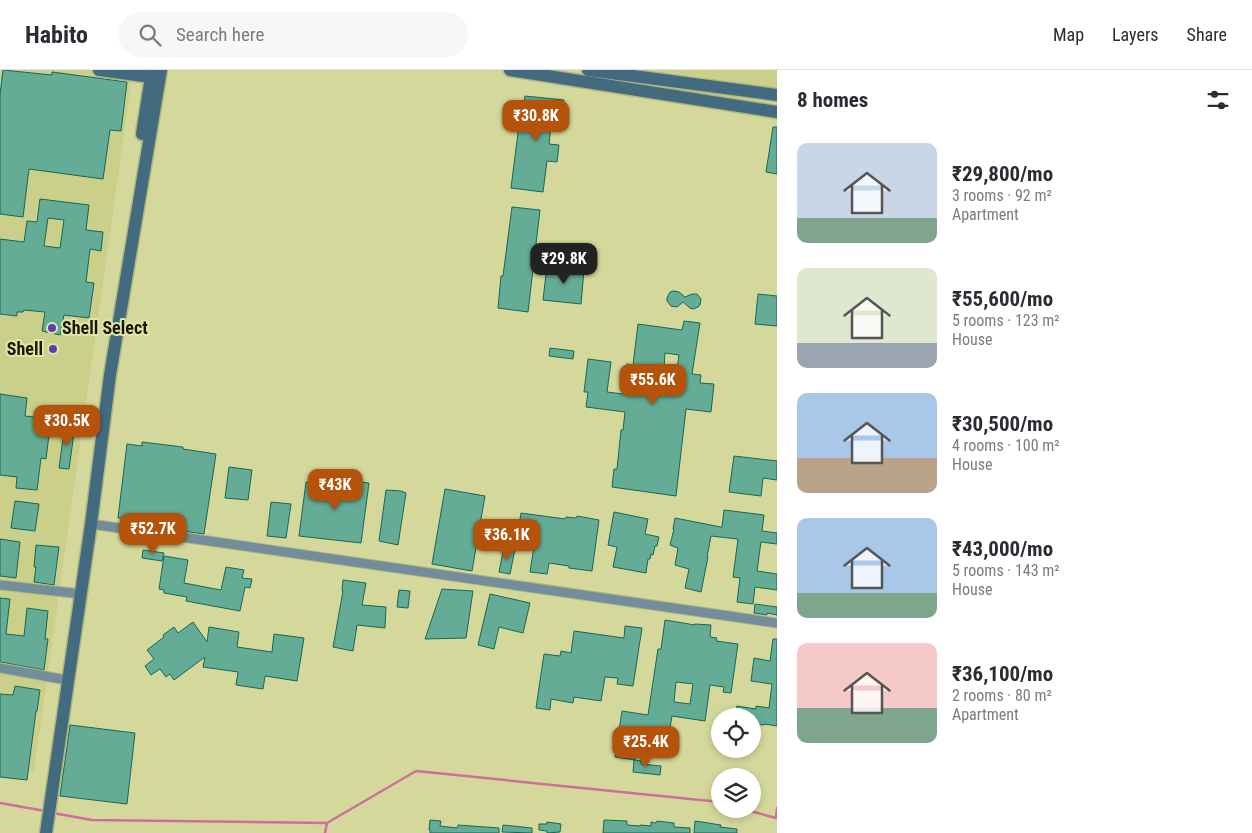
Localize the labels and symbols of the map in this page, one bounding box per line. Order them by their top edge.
pin: ₹30.8K [495,100,577,142]
pin: ₹29.8K [523,242,605,285]
place label: Shell Select [62,317,148,338]
marker: Shell Select [46,322,58,334]
place label: Shell [7,338,43,359]
marker: Shell [47,343,59,355]
pin: ₹55.6K [612,364,694,406]
pin: ₹30.5K [26,404,108,447]
pin: ₹43K [305,468,365,511]
pin: ₹52.7K [112,512,194,555]
pin: ₹36.1K [466,518,548,561]
pin: ₹25.4K [605,726,687,768]

